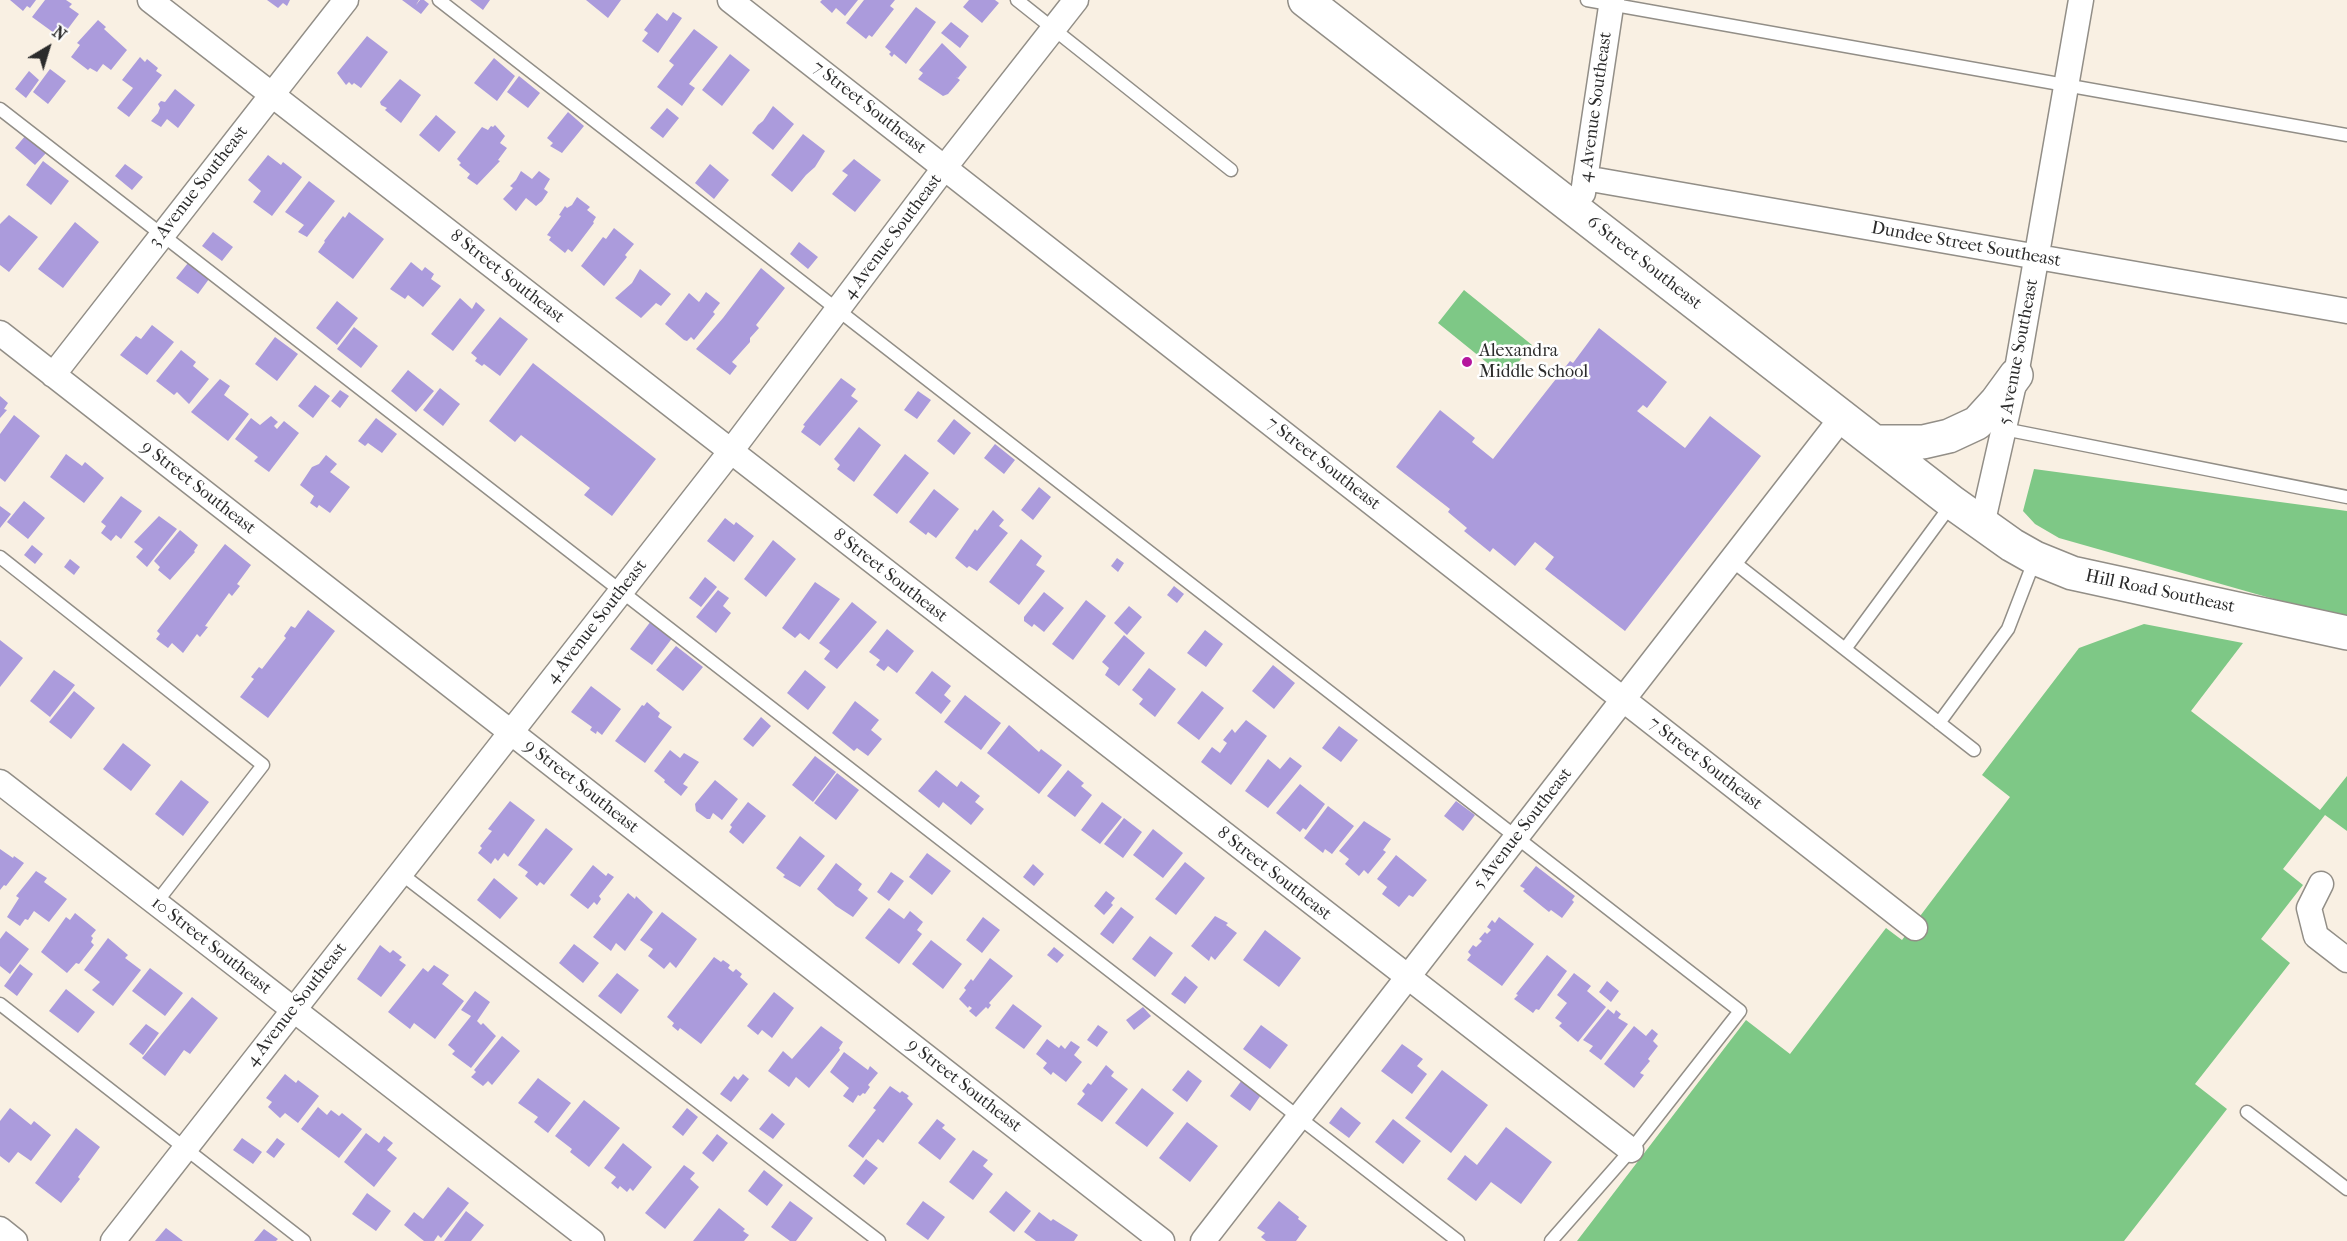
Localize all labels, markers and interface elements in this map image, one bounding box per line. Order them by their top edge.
north arrow [18,18,78,78]
text: N [49,22,70,45]
street label: 4 Avenue Southeast [1575,30,1617,184]
street label: 7 Street Southeast [808,57,930,159]
street label: 3 Avenue Southeast [145,122,253,252]
street label: 4 Avenue Southeast [839,170,947,304]
street label: 6 Street Southeast [1582,211,1706,315]
street label: Dundee Street Southeast [1869,218,2063,272]
street label: 8 Street Southeast [445,226,569,328]
street label: 5 Avenue Southeast [1994,277,2044,427]
place label: Alexandra Middle School [1479,341,1588,384]
marker: Alexandra Middle School [1460,355,1474,369]
street label: 7 Street Southeast [1262,413,1384,515]
street label: 9 Street Southeast [136,436,260,540]
street label: 8 Street Southeast [828,525,952,627]
street label: 4 Avenue Southeast [542,556,652,688]
street label: Hill Road Southeast [2083,566,2237,618]
street label: 7 Street Southeast [1644,713,1766,815]
street label: 9 Street Southeast [519,735,643,839]
street label: 5 Avenue Southeast [1469,764,1577,894]
street label: 8 Street Southeast [1212,823,1336,925]
street label: 10 Street Southeast [147,892,275,1000]
street label: 4 Avenue Southeast [242,939,352,1071]
street label: 9 Street Southeast [902,1034,1026,1138]

